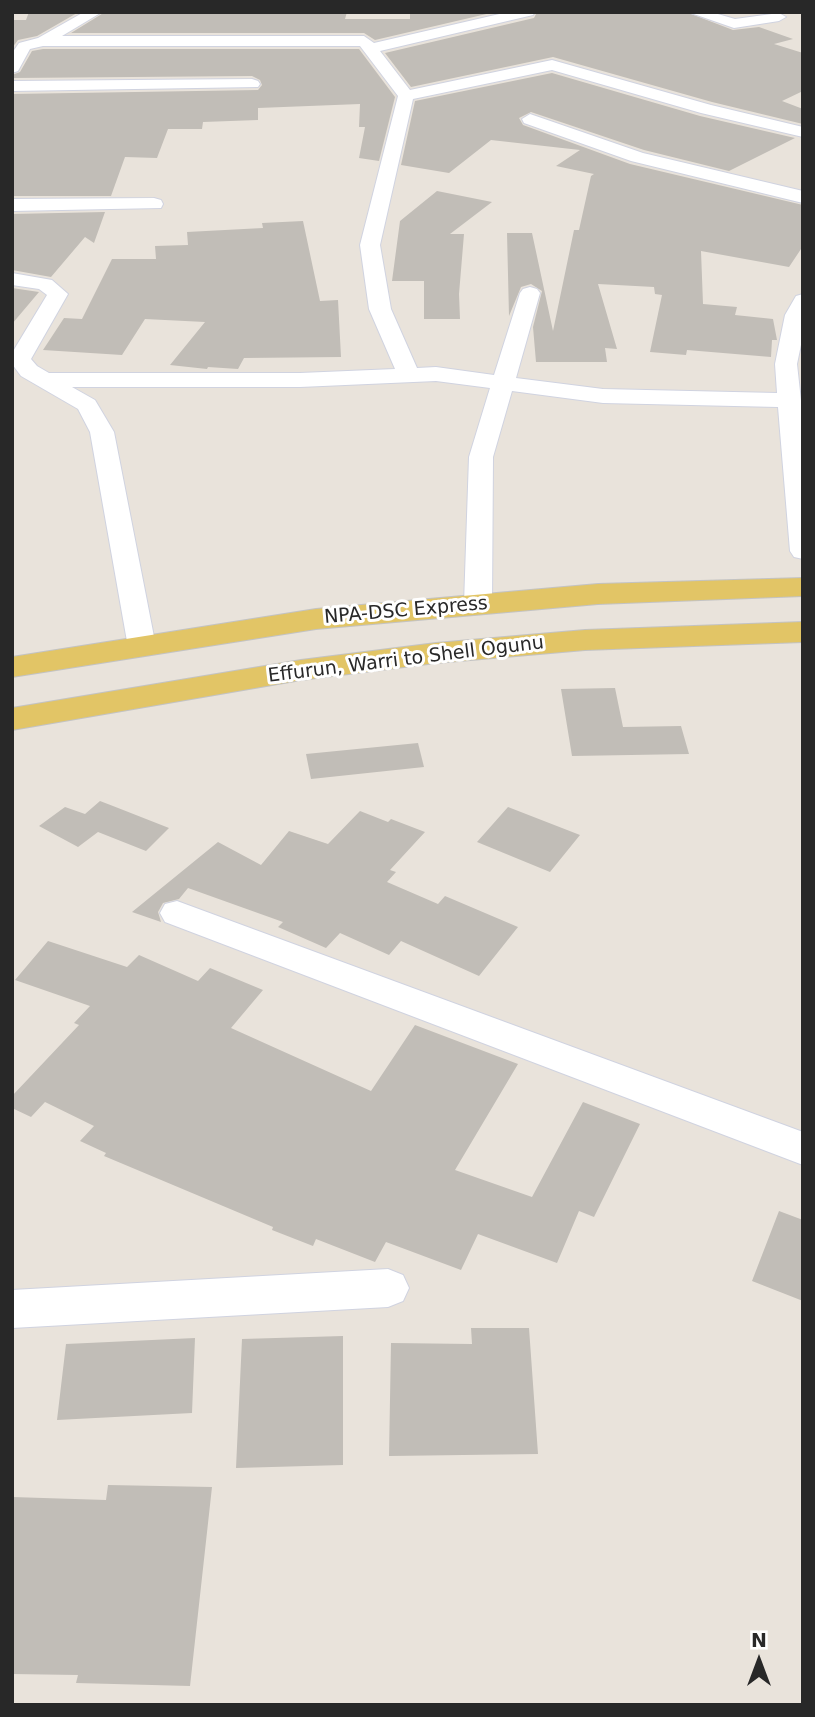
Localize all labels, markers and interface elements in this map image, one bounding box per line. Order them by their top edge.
street label: NPA-DSC Express [323,592,489,630]
street label: Effurun, Warri to Shell Ogunu [267,632,545,688]
north arrow [724,1626,794,1696]
text: N [751,1629,767,1651]

